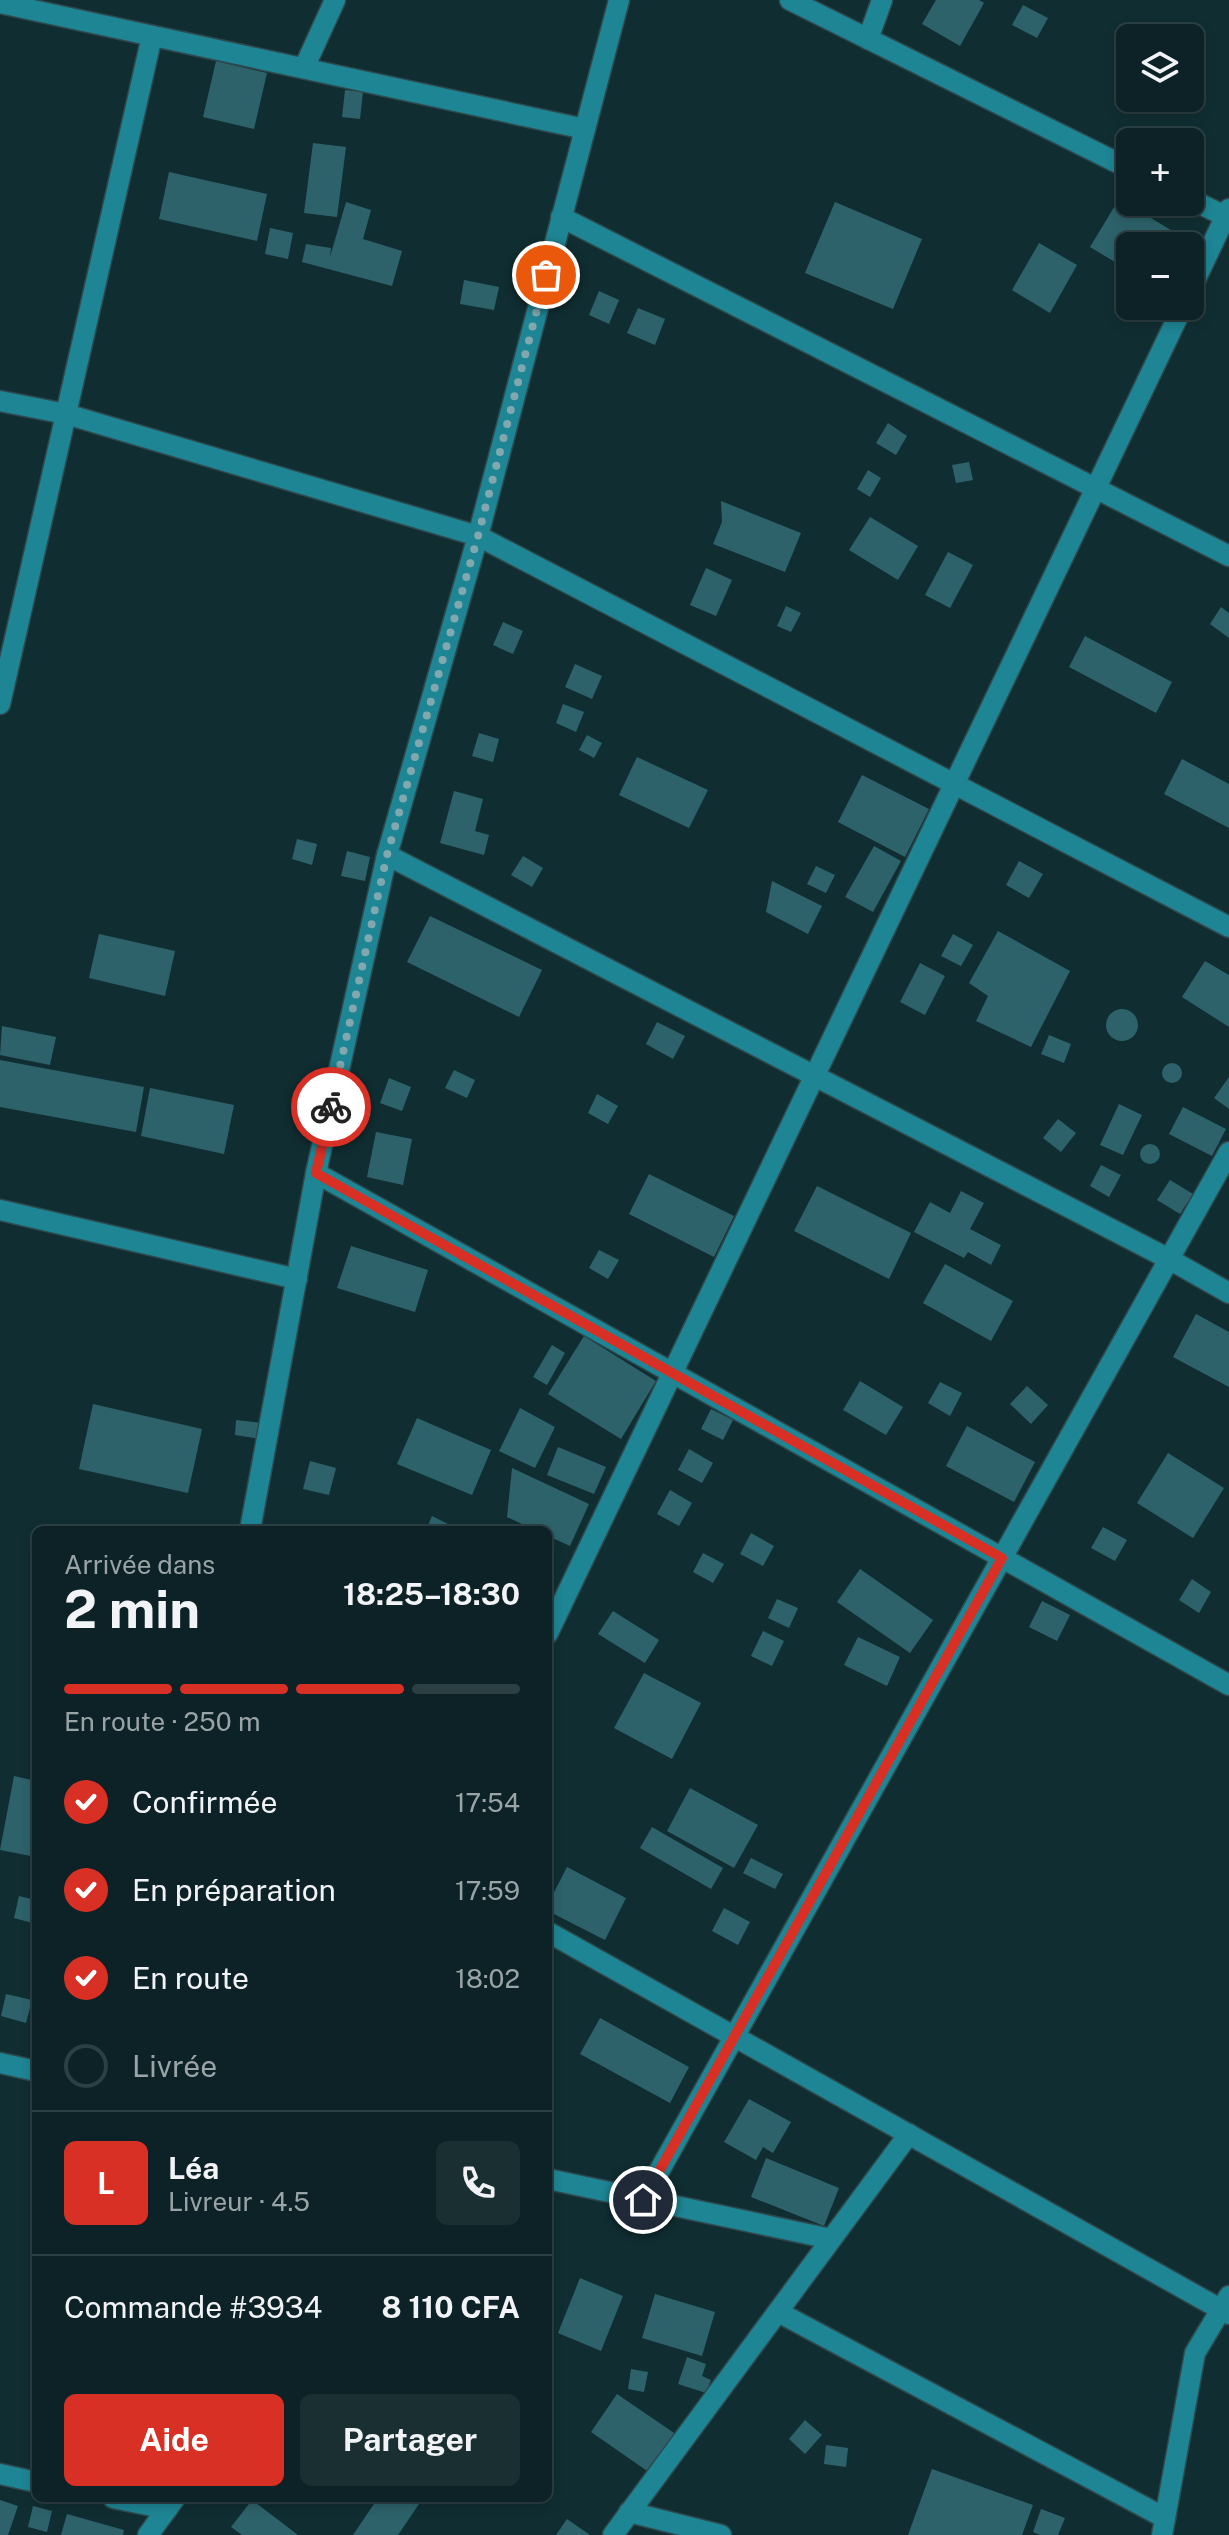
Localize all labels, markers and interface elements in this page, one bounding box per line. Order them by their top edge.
map controls [1116,24,1204,320]
button: layers [1116,24,1204,112]
button: + [1116,128,1204,216]
button: − [1116,232,1204,320]
pin [512,241,580,309]
icon: bag [524,253,568,297]
courier [291,1067,371,1147]
icon: bike [309,1085,353,1129]
text: Arrivée dans [64,1549,215,1580]
text: 18:25–18:30 [343,1576,520,1612]
text: 2 min [64,1579,200,1640]
text: En route · 250 m [64,1706,260,1737]
icon: check [64,1780,108,1824]
text: Confirmée [132,1784,277,1820]
text: 17:54 [455,1787,520,1818]
icon: check [64,1868,108,1912]
text: En préparation [132,1872,336,1908]
text: 17:59 [455,1875,520,1906]
icon: check [64,1956,108,2000]
text: En route [132,1960,249,1996]
text: 18:02 [455,1963,520,1994]
text: Livrée [132,2048,217,2084]
button: phone [436,2141,520,2225]
text: Léa [168,2150,219,2186]
text: L [97,2165,115,2201]
pin [609,2166,677,2234]
icon: home [621,2178,665,2222]
text: Livreur · 4.5 [168,2186,310,2217]
text: Commande #3934 [64,2289,322,2325]
text: 8 110 CFA [382,2289,520,2325]
button: Aide [64,2394,284,2486]
button: Partager [300,2394,520,2486]

